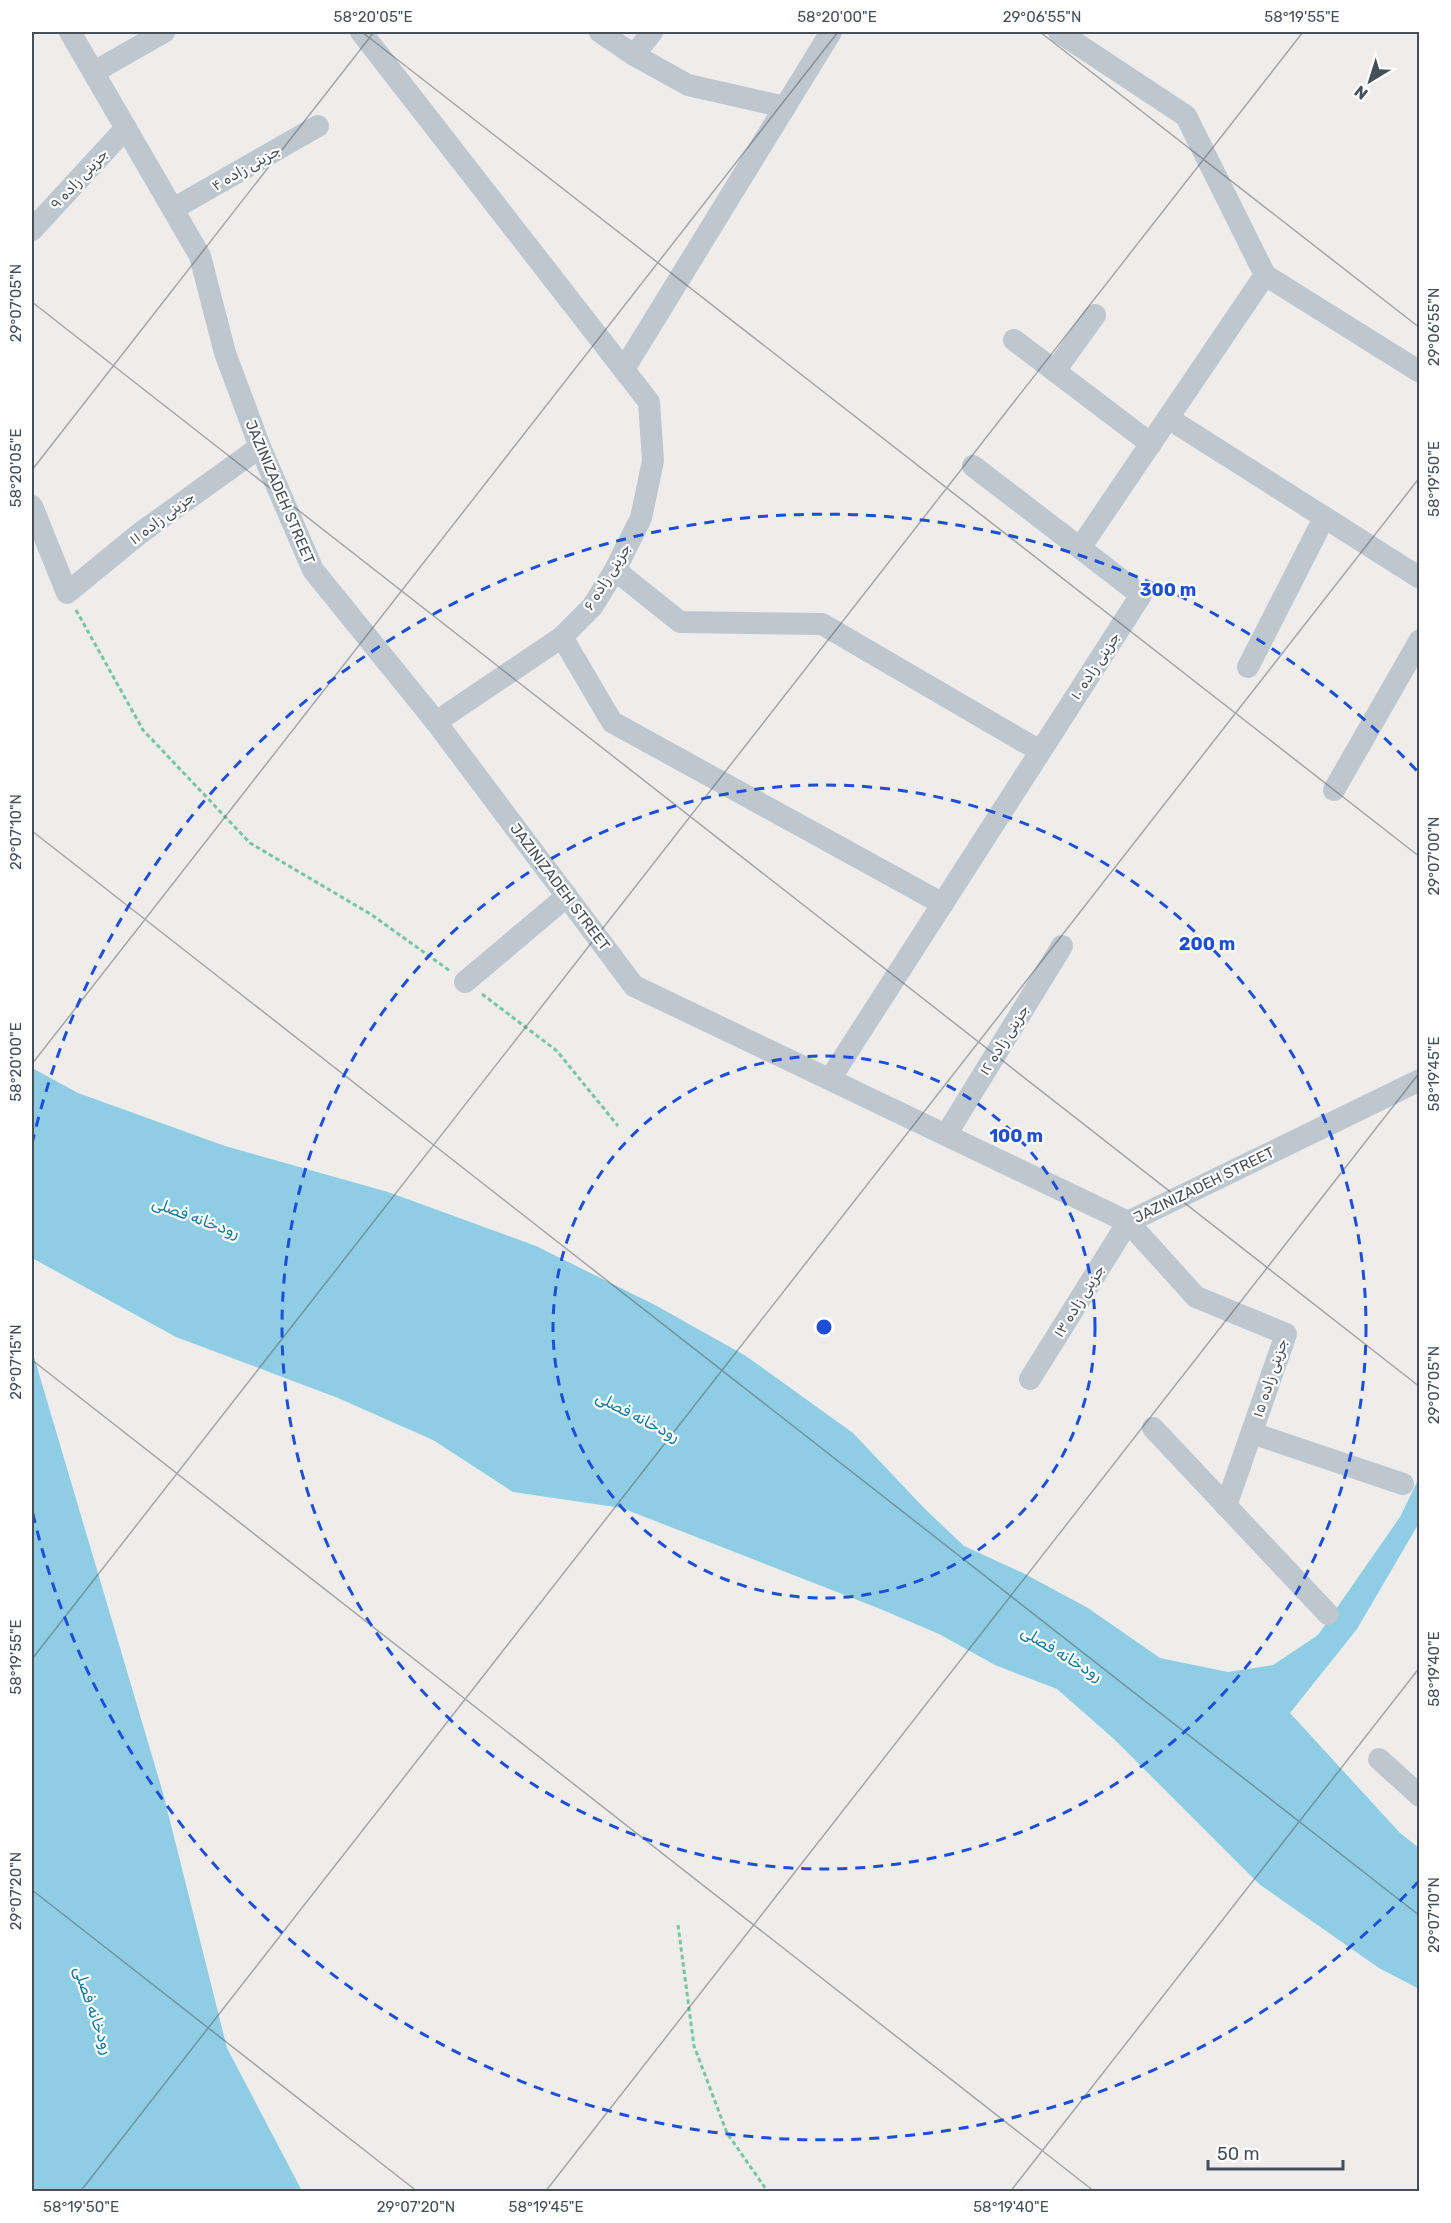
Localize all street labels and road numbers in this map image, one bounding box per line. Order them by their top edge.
street label: جزینی زاده ۴ [209,141,283,195]
street label: جزینی زاده ۹ [46,145,112,213]
street label: JAZINIZADEH STREET [242,417,319,567]
street label: جزینی زاده ۱۱ [126,488,198,548]
street label: جزینی زاده ۶ [579,540,635,614]
street label: جزینی زاده ۱۰ [1066,629,1124,703]
street label: JAZINIZADEH STREET [506,820,614,954]
street label: جزینی زاده ۱۲ [975,1001,1033,1079]
street label: JAZINIZADEH STREET [1131,1143,1278,1227]
street label: جزینی زاده ۱۳ [1050,1261,1108,1341]
street label: جزینی زاده ۱۵ [1249,1336,1291,1420]

